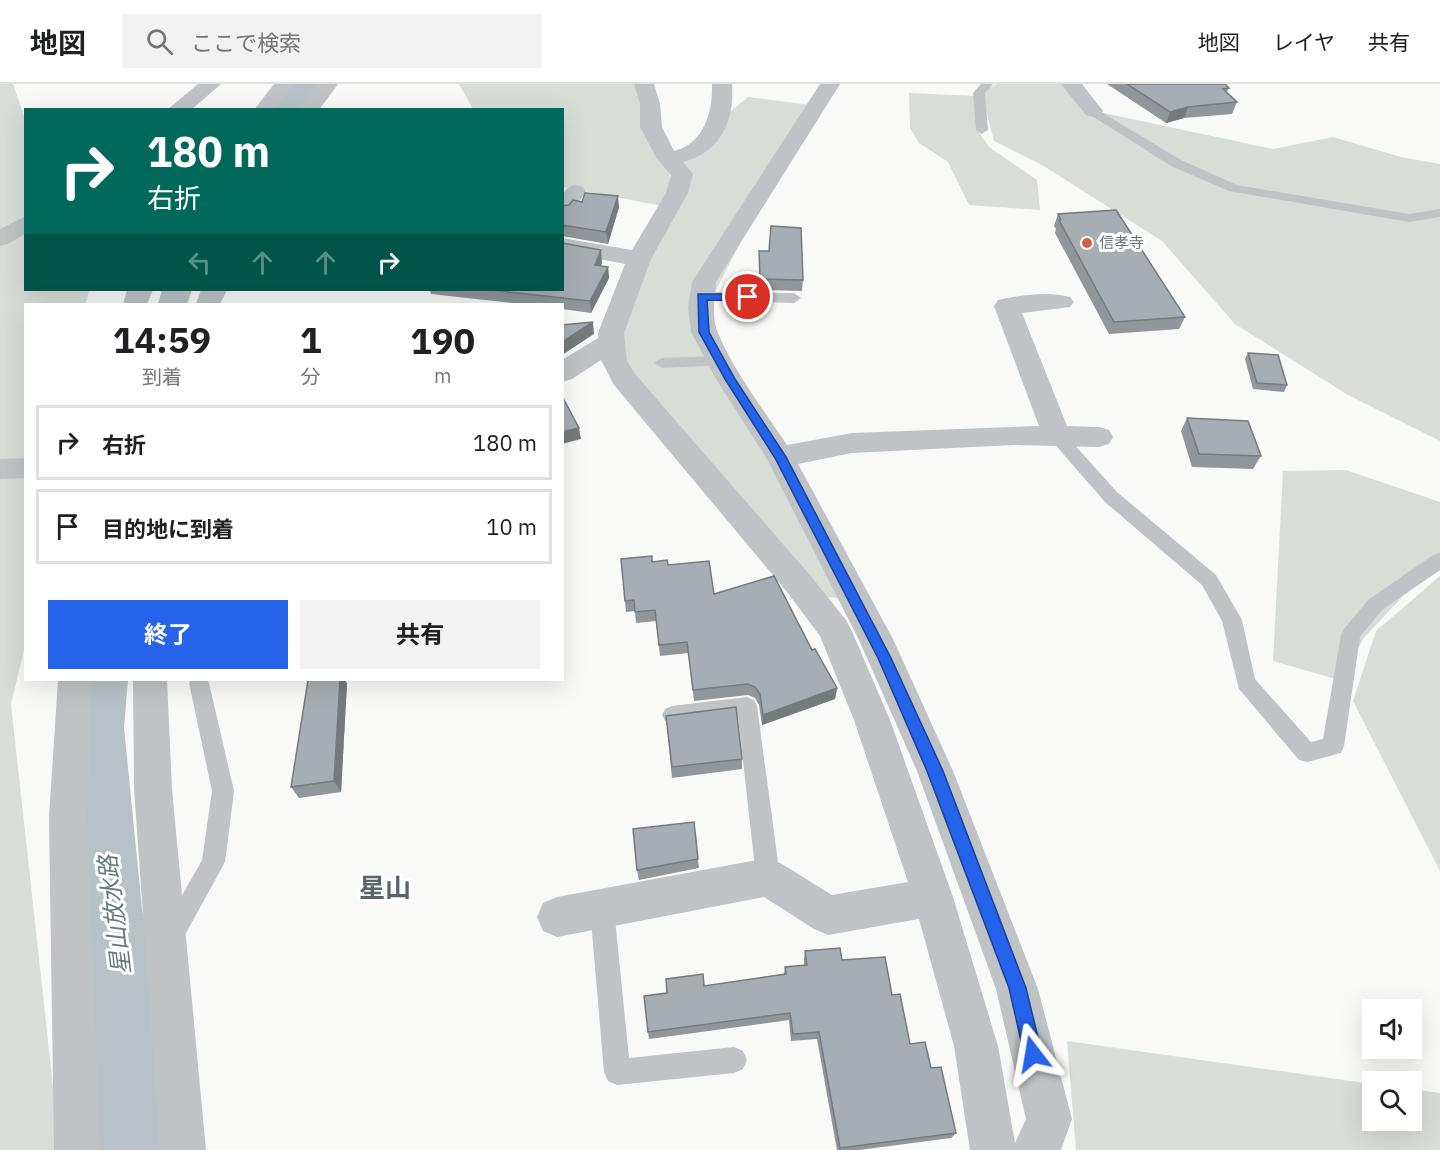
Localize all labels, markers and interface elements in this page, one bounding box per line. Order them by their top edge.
search box [122,14,542,68]
text: 地図 [30,24,86,61]
icon: search [143,25,176,58]
text: ここで検索 [191,28,301,57]
text: 地図 [1198,28,1240,56]
text: レイヤ [1273,28,1335,56]
text: 共有 [1368,28,1410,56]
text: 180 m [147,124,270,179]
icon: right [48,132,126,210]
text: 右折 [147,180,201,215]
place label: 信孝寺 [1099,233,1144,252]
marker: 信孝寺 [1080,236,1094,250]
icon: left [183,246,216,279]
icon: ahead [246,246,279,279]
icon: ahead [309,246,342,279]
icon: right [372,246,405,279]
pin [722,271,773,322]
icon: arrive [731,280,764,313]
text: 14:59 [113,316,211,363]
text: 1 [300,316,322,363]
text: 190 [410,317,475,364]
text: m [434,362,451,389]
text: 到着 [142,363,182,390]
text: 分 [301,363,321,390]
icon: right [51,426,84,459]
text: 180 m [473,428,537,457]
text: 右折 [102,430,146,459]
icon: arrive [51,510,84,543]
text: 10 m [486,512,537,541]
text: 目的地に到着 [102,514,234,543]
button: 終了 [48,600,288,669]
button: 共有 [300,600,540,669]
water label: 星山放水路 [91,852,137,977]
district label: 星山 [359,870,411,904]
map controls [1362,999,1422,1131]
button: sound [1362,999,1422,1059]
position arrow [1001,1022,1065,1086]
button: search [1362,1071,1422,1131]

